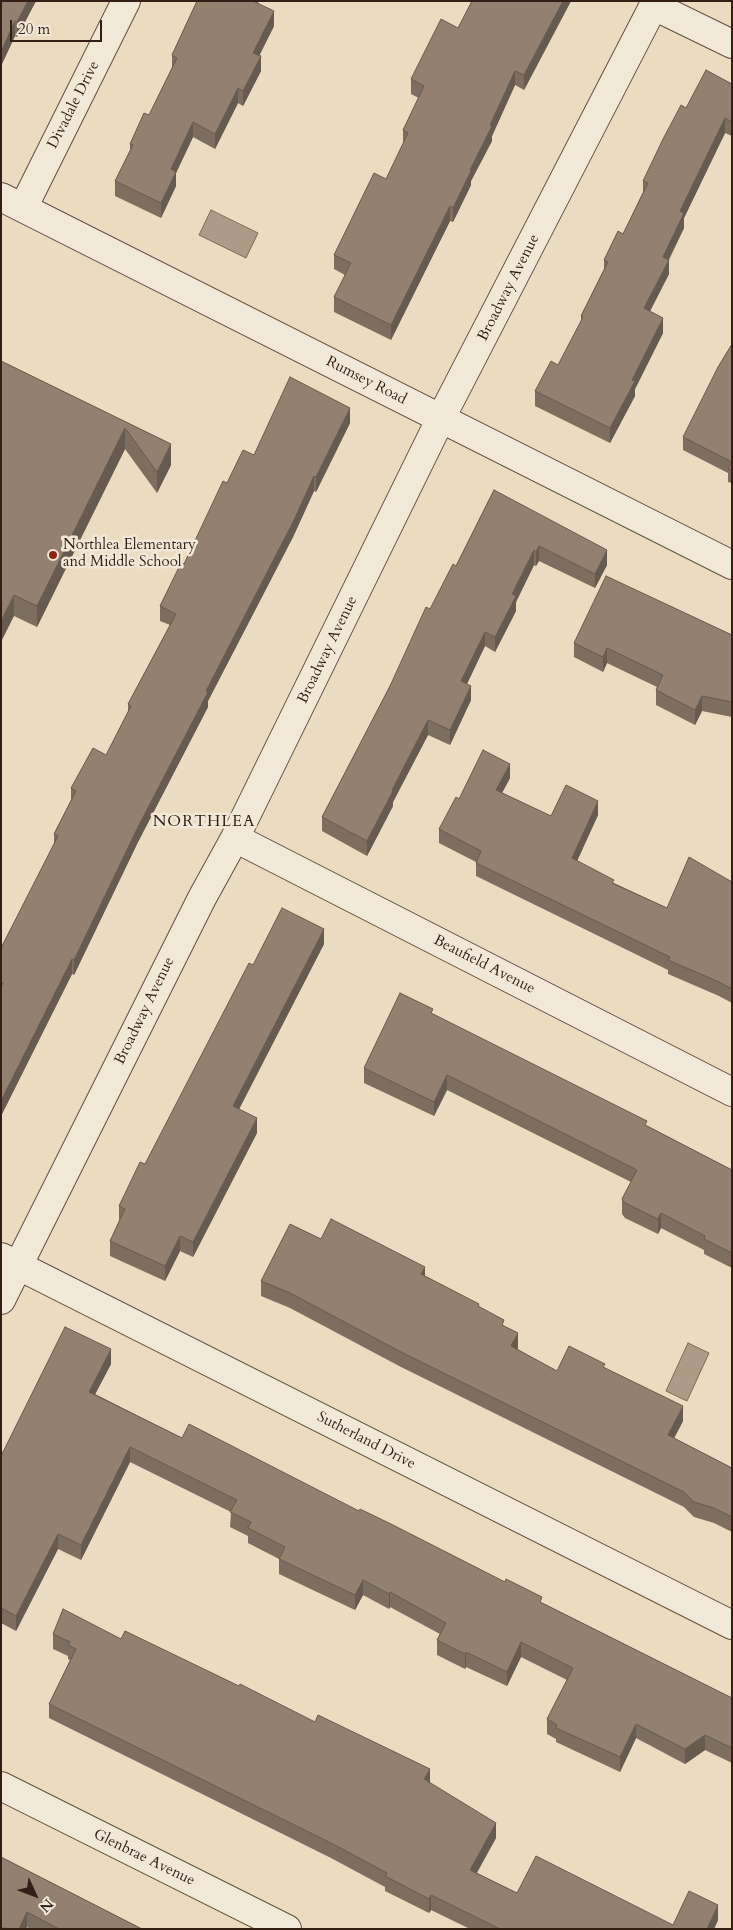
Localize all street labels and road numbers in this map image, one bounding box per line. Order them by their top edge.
street label: Divadale Drive [44,58,104,152]
street label: Broadway Avenue [474,232,544,344]
street label: Rumsey Road [323,353,409,409]
street label: Broadway Avenue [294,593,362,707]
street label: Beaufield Avenue [430,932,538,998]
street label: Broadway Avenue [111,954,179,1068]
street label: Sutherland Drive [314,1408,418,1474]
street label: Glenbrae Avenue [90,1826,198,1890]

